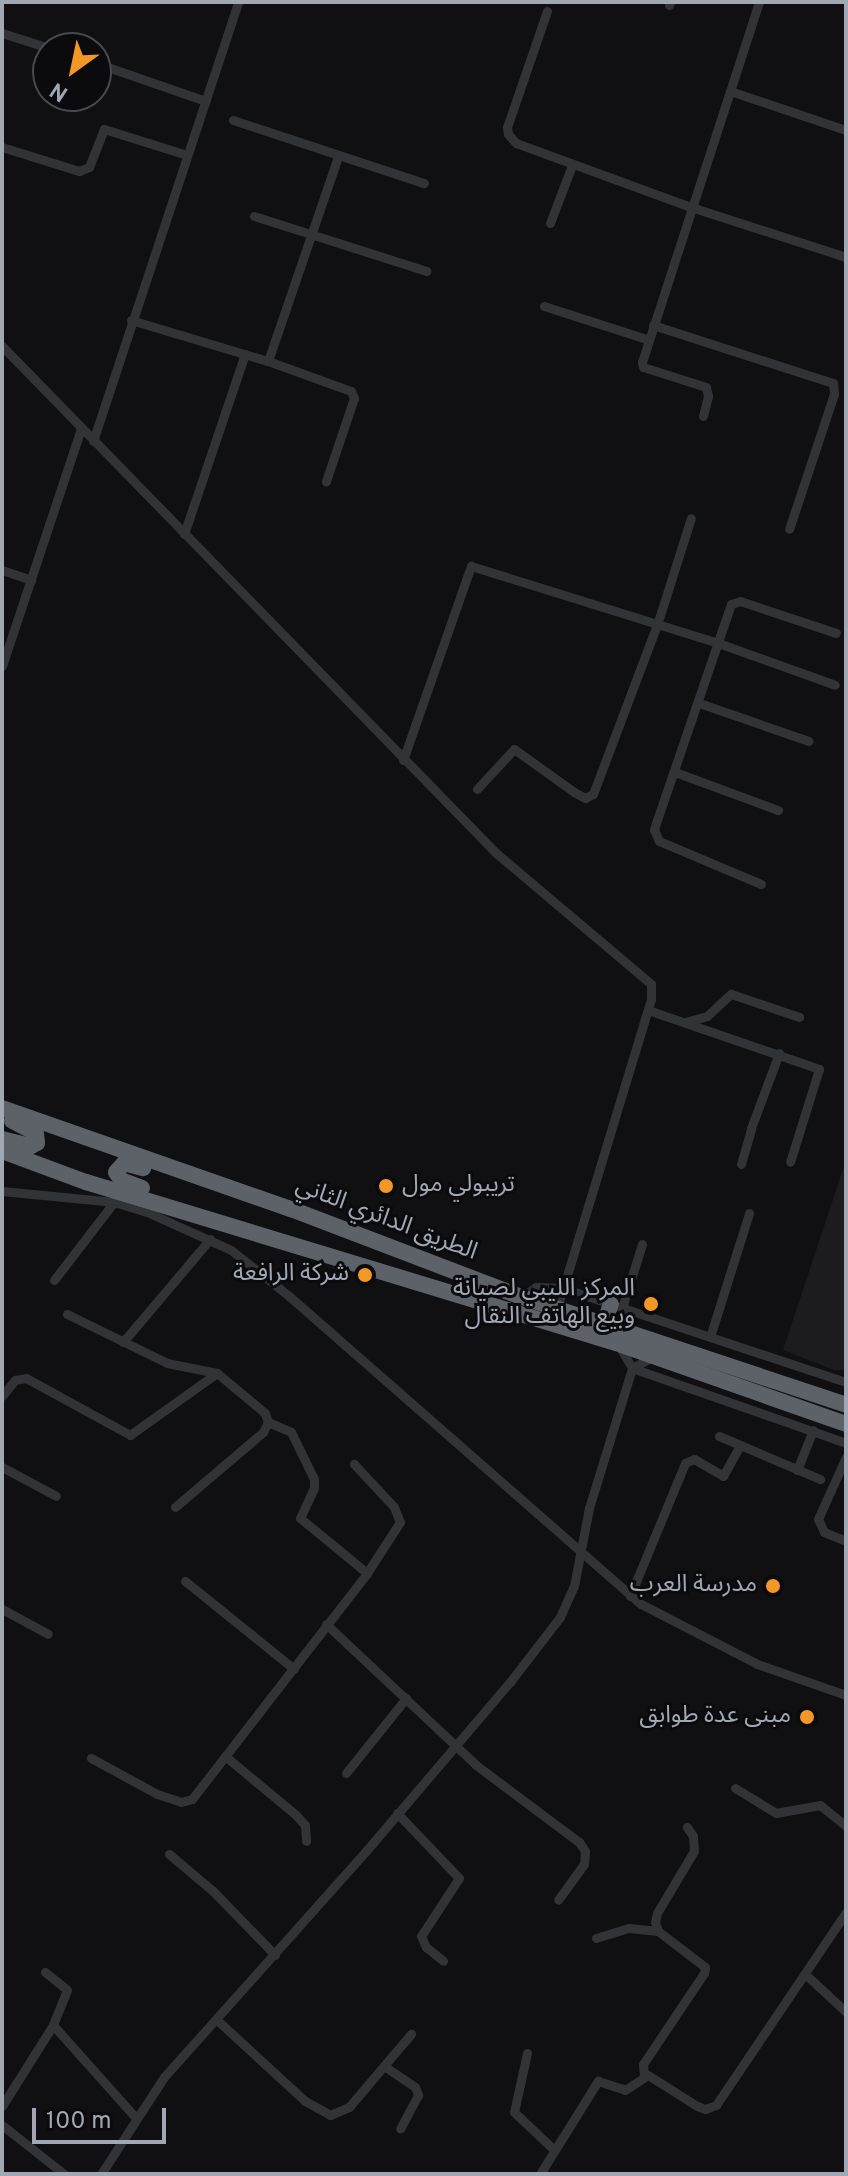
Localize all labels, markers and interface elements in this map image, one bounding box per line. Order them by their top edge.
north arrow [32,32,112,112]
text: N [46,75,74,106]
street label: الطريق الدائري الثاني [291,1172,481,1268]
place label: تريبولي مول [402,1172,515,1200]
marker: تريبولي مول [377,1177,395,1195]
place label: شركة الرافعة [233,1261,349,1289]
marker: شركة الرافعة [356,1266,374,1284]
place label: المركز الليبي لصيانة وبيع الهاتف النقال [453,1276,635,1332]
marker: المركز الليبي لصيانة وبيع الهاتف النقال [642,1295,660,1313]
place label: مدرسة العرب [630,1572,757,1600]
marker: مدرسة العرب [764,1577,782,1595]
place label: مبنى عدة طوابق [639,1703,791,1731]
marker: مبنى عدة طوابق [798,1708,816,1726]
scale bar [36,2092,170,2142]
text: 100 m [46,2107,112,2137]

